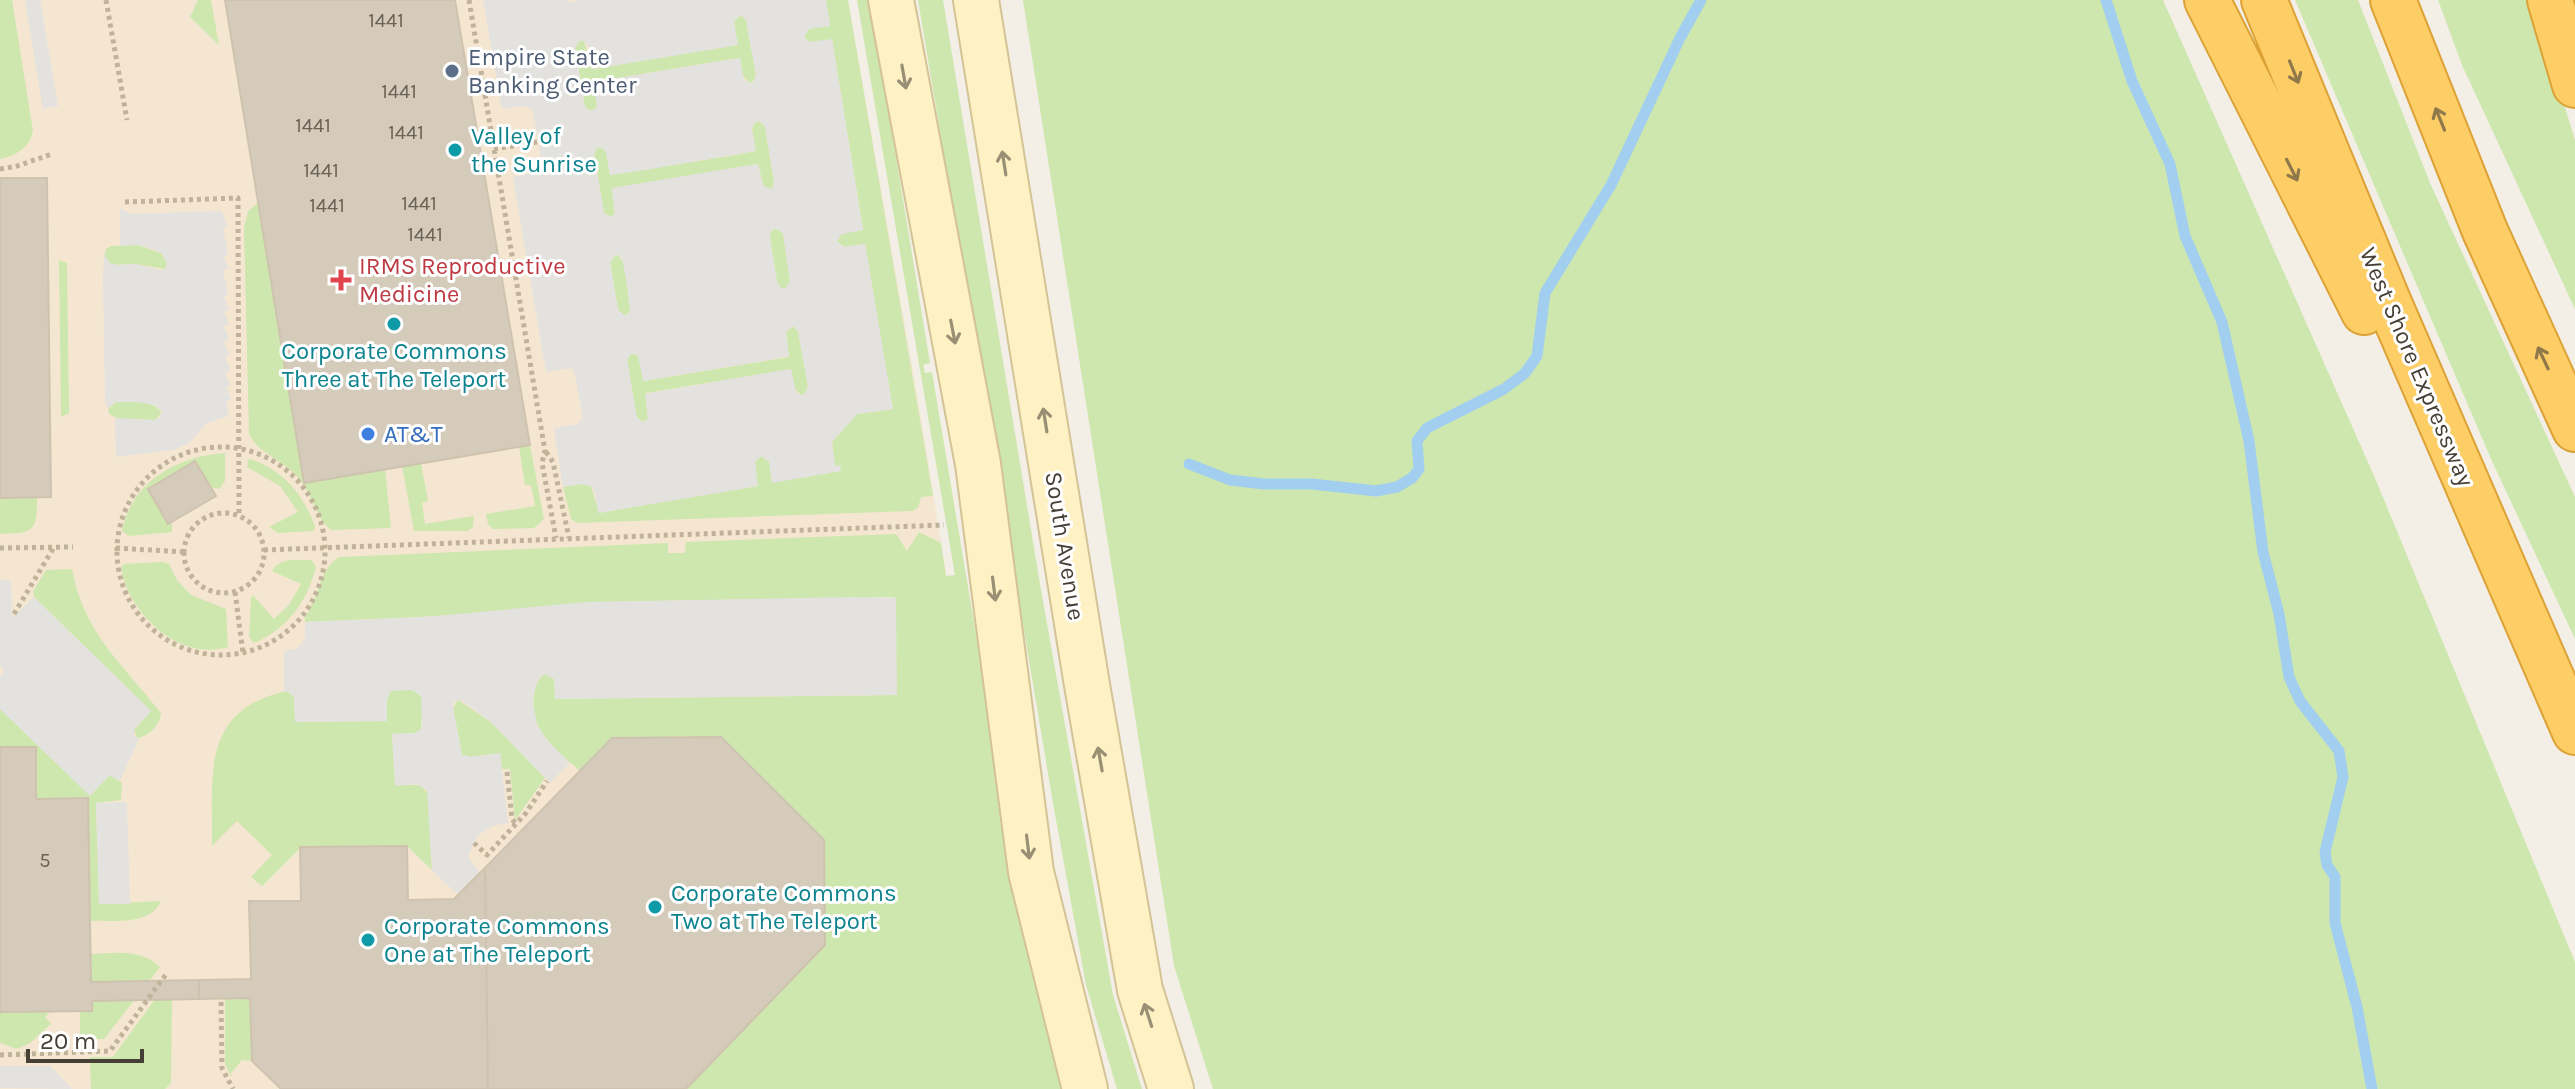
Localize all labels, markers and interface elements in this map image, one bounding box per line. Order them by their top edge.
house number: 1441 [368,9,404,32]
place label: Empire State Banking Center [468,43,637,99]
one-way arrow [2288,59,2302,84]
marker: Empire State Banking Center [443,62,461,80]
one-way arrow [897,64,912,89]
house number: 1441 [381,80,417,103]
one-way arrow [2432,107,2447,132]
house number: 1441 [295,114,331,137]
house number: 1441 [388,121,424,144]
place label: Valley of the Sunrise [471,122,597,178]
marker: Valley of the Sunrise [446,141,464,159]
one-way arrow [996,151,1011,176]
one-way arrow [2285,157,2301,181]
house number: 1441 [303,159,339,182]
house number: 1441 [401,192,437,215]
house number: 1441 [309,194,345,217]
house number: 1441 [407,223,443,246]
street label: West Shore Expressway [2354,243,2480,491]
place label: IRMS Reproductive Medicine [359,252,566,308]
marker: IRMS Reproductive Medicine [330,269,352,291]
marker: Corporate Commons Three at The Teleport [385,315,403,333]
one-way arrow [946,319,961,345]
place label: Corporate Commons Three at The Teleport [281,337,507,393]
one-way arrow [2534,346,2549,371]
one-way arrow [1037,408,1052,433]
place label: AT&T [384,420,443,448]
marker: AT&T [359,425,377,443]
street label: South Avenue [1039,470,1091,622]
one-way arrow [987,576,1002,601]
one-way arrow [1091,747,1106,772]
one-way arrow [1020,833,1035,860]
house number: 5 [39,849,51,872]
place label: Corporate Commons Two at The Teleport [671,879,897,935]
marker: Corporate Commons Two at The Teleport [646,898,664,916]
place label: Corporate Commons One at The Teleport [384,912,610,968]
marker: Corporate Commons One at The Teleport [359,931,377,949]
one-way arrow [1139,1002,1154,1027]
scale bar [28,1013,142,1063]
text: 20 m [40,1027,96,1055]

